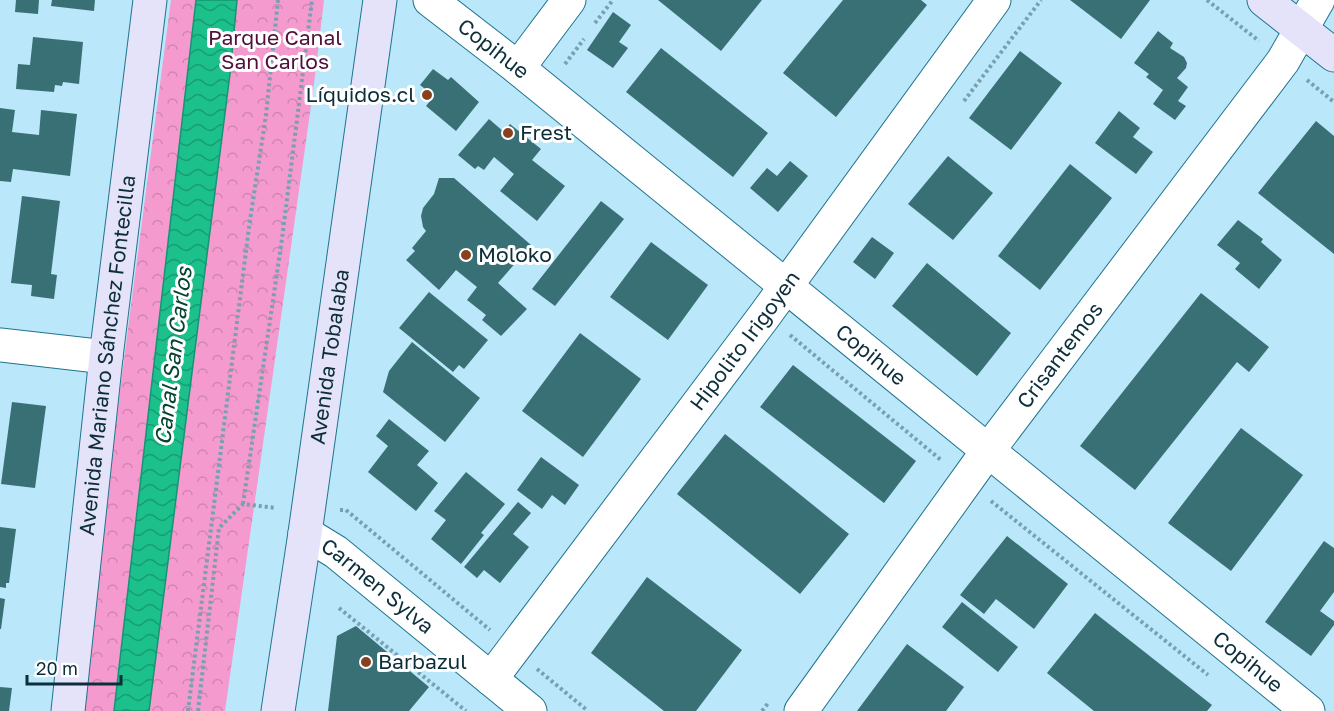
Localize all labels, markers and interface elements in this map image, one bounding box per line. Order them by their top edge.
street label: Copihue [453,12,535,84]
park label: Parque Canal San Carlos [208,24,342,74]
place label: Líquidos.cl [305,81,415,107]
marker: Líquidos.cl [420,88,434,102]
place label: Frest [520,119,572,145]
marker: Frest [501,126,515,140]
street label: Avenida Mariano Sánchez Fontecilla [73,173,140,537]
place label: Moloko [478,241,552,267]
marker: Moloko [459,248,473,262]
water label: Canal San Carlos [148,264,197,446]
street label: Hipolito Irigoyen [684,265,805,415]
street label: Avenida Tobalaba [304,267,354,446]
street label: Crisantemos [1011,296,1108,413]
street label: Copihue [831,318,912,391]
street label: Carmen Sylva [317,532,440,639]
street label: Copihue [1208,625,1289,697]
scale bar [27,648,122,686]
place label: Barbazul [378,648,467,674]
marker: Barbazul [359,655,373,669]
text: 20 m [36,657,78,679]

